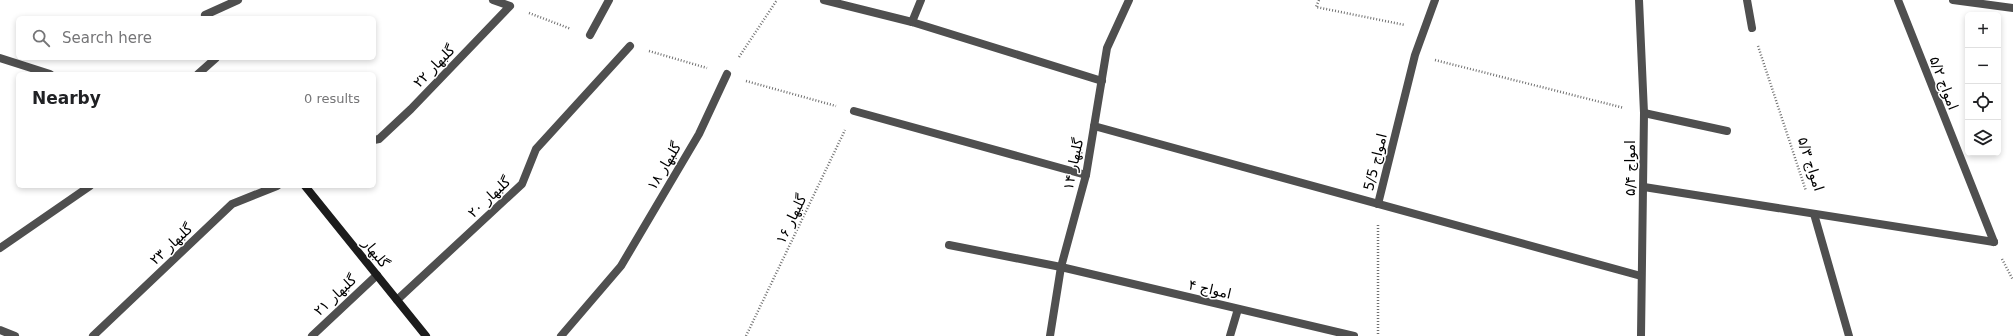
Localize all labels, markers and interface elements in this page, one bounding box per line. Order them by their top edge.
map controls [1965,12,2001,156]
button: + [1965,12,2001,48]
search box [16,16,376,60]
icon: search [30,27,52,49]
text: Search here [62,29,152,47]
street label: گلبهار ۲۲ [410,41,459,91]
button: − [1965,48,2001,84]
street label: امواج ۵/۲ [1926,54,1961,112]
button: locate [1965,84,2001,120]
text: Nearby [32,88,101,108]
text: 0 results [304,91,360,106]
button: layers [1965,120,2001,156]
street label: امواج 5/5 [1360,132,1391,193]
street label: امواج ۵/۳ [1794,135,1827,193]
street label: گلبهار ۱۴ [1060,136,1087,192]
street label: گلبهار ۱۸ [644,139,685,193]
street label: امواج ۵/۴ [1622,140,1639,196]
street label: گلبهار ۲۰ [464,173,515,221]
street label: گلبهار ۱۶ [772,192,811,247]
street label: گلبهار ۲۳ [146,220,197,268]
street label: گلبهار [358,234,393,272]
street label: گلبهار ۲۱ [310,271,361,319]
street label: امواج ۴ [1187,276,1233,303]

